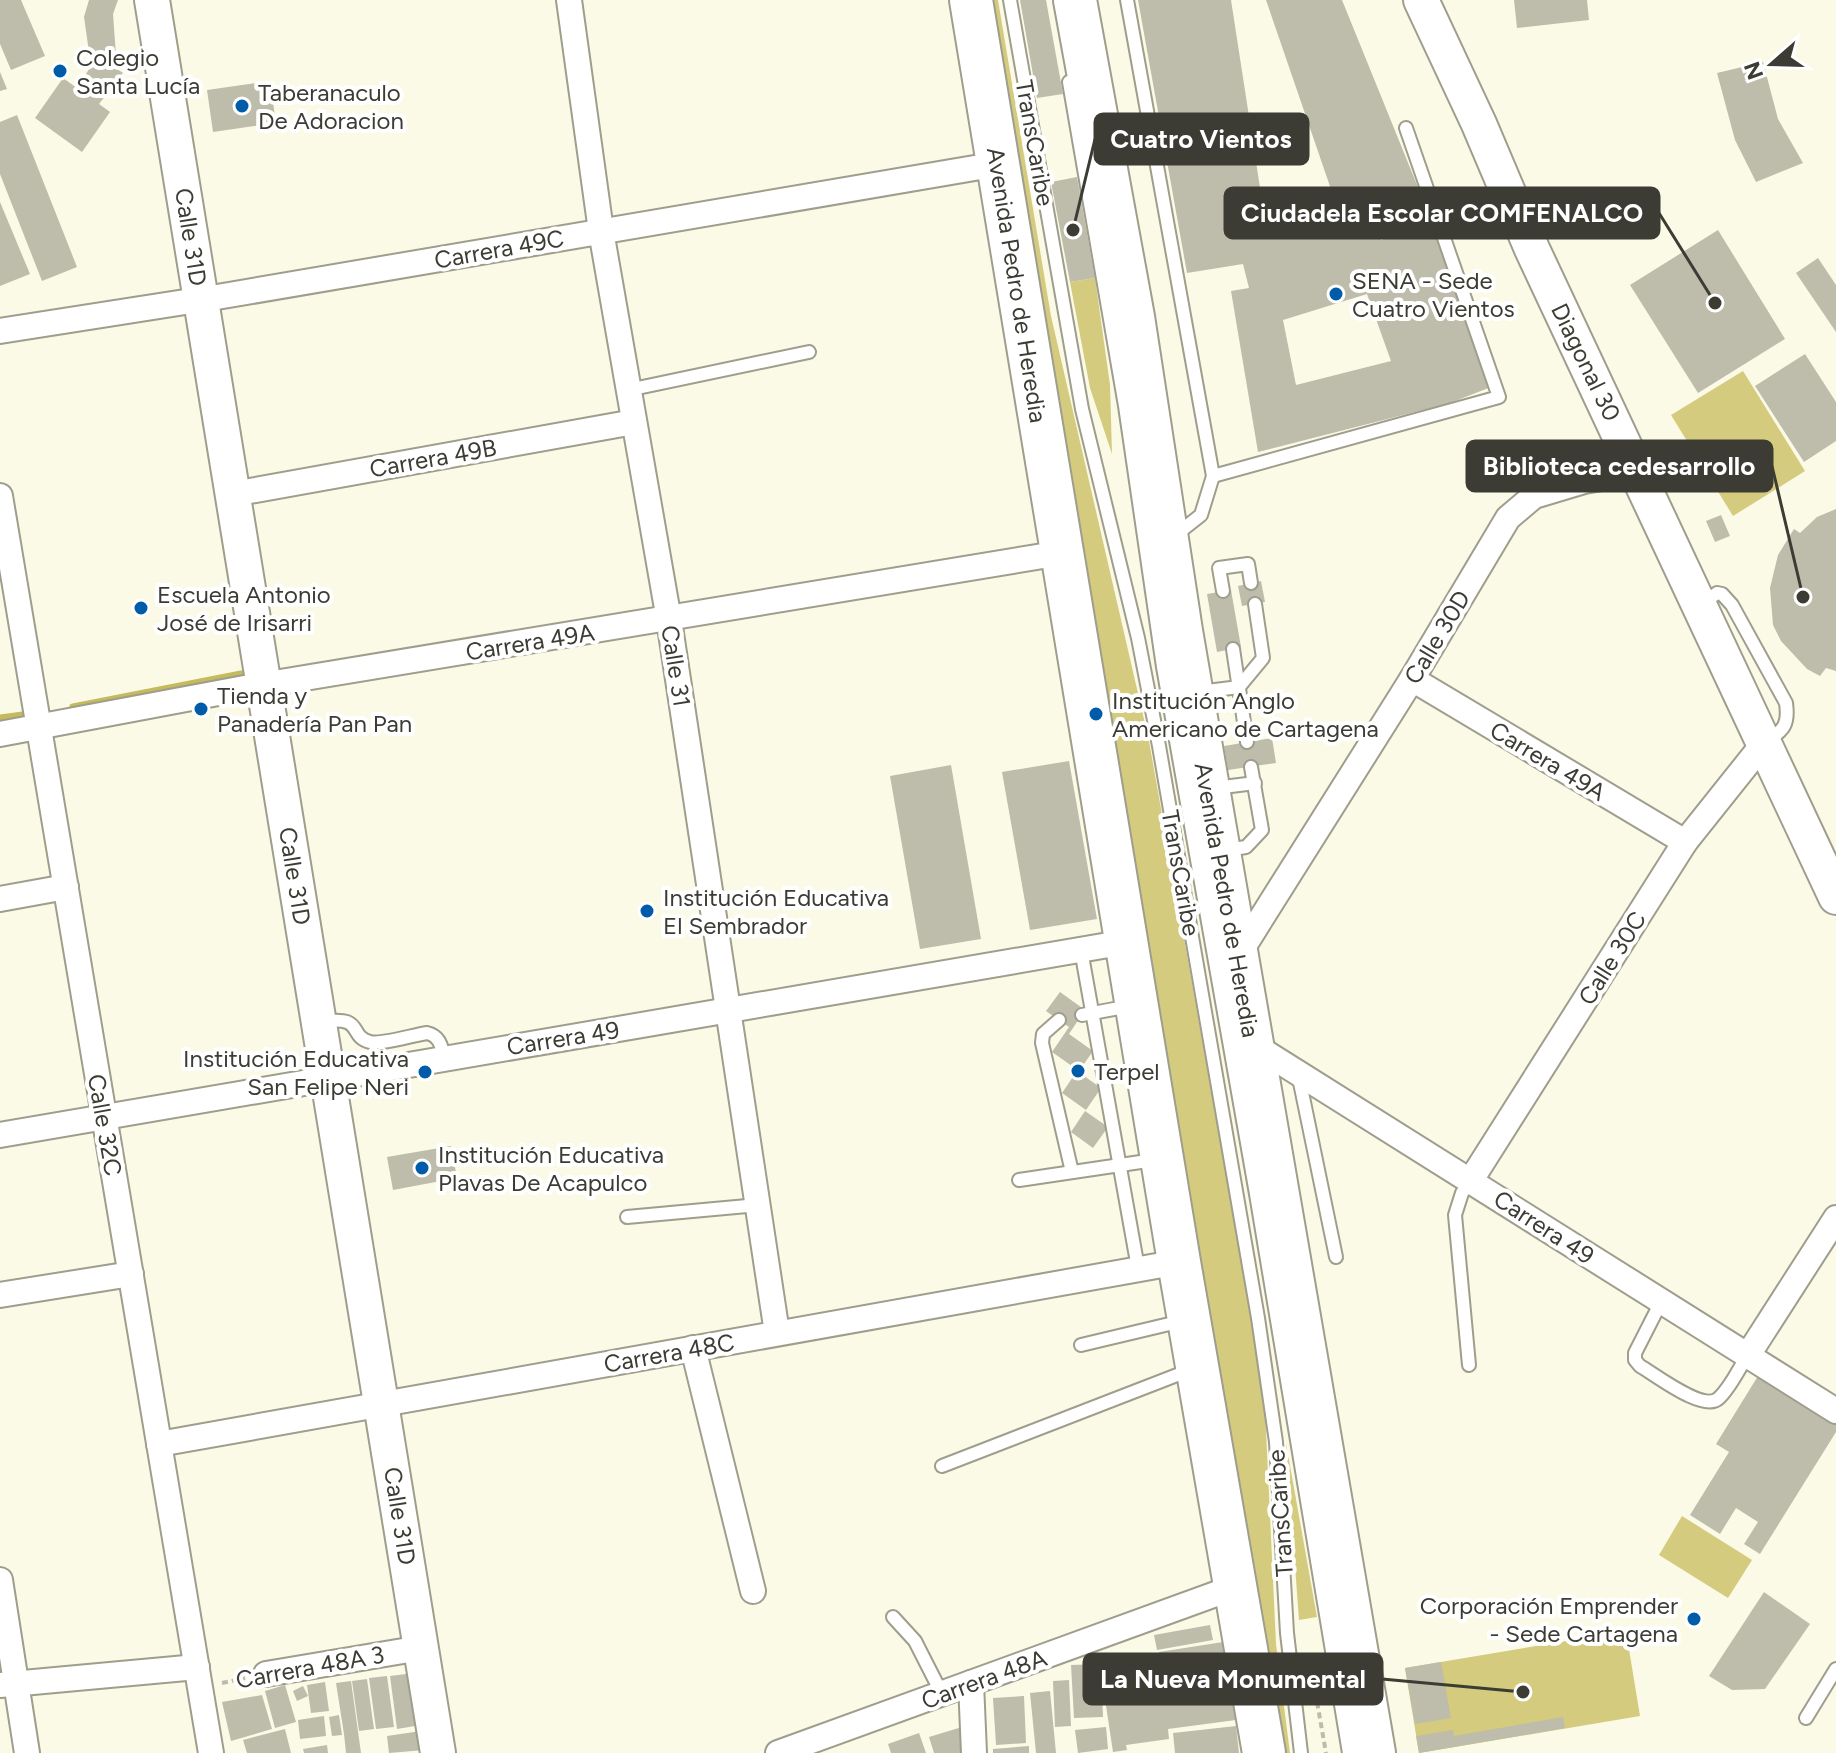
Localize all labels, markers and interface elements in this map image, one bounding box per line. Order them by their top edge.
north arrow [1732,24,1812,104]
place label: Colegio Santa Lucía [76,43,200,100]
text: N [1738,58,1769,83]
marker: Colegio Santa Lucía [51,62,69,80]
place label: Taberanaculo De Adoracion [258,78,404,135]
street label: TransCaribe [1010,78,1060,208]
marker: Taberanaculo De Adoracion [233,97,251,115]
callout: Cuatro Vientos [1095,114,1308,164]
text: Cuatro Vientos [1110,123,1292,155]
street label: Avenida Pedro de Heredia [981,145,1053,425]
street label: Calle 31D [169,186,213,288]
callout: Ciudadela Escolar COMFENALCO [1225,188,1659,238]
text: Ciudadela Escolar COMFENALCO [1241,197,1643,229]
street label: Carrera 49C [432,223,566,275]
place label: SENA - Sede Cuatro Vientos [1352,266,1515,323]
marker: SENA - Sede Cuatro Vientos [1327,285,1345,303]
street label: Diagonal 30 [1545,298,1627,426]
street label: Carrera 49B [367,433,499,483]
callout: Biblioteca cedesarrollo [1467,441,1772,491]
text: Biblioteca cedesarrollo [1483,450,1755,482]
place label: Escuela Antonio José de Irisarri [157,580,331,637]
street label: Calle 30D [1398,585,1476,689]
marker: Escuela Antonio José de Irisarri [132,599,150,617]
street label: Carrera 49A [464,617,597,666]
street label: Calle 31 [655,623,697,709]
place label: Tienda y Panadería Pan Pan [217,681,412,738]
place label: Institución Anglo Americano de Cartagena [1112,686,1379,743]
marker: Tienda y Panadería Pan Pan [192,700,210,718]
marker: Institución Anglo Americano de Cartagena [1087,705,1105,723]
street label: Carrera 49A [1485,715,1612,807]
street label: Avenida Pedro de Heredia [1189,760,1265,1040]
street label: TransCaribe [1156,808,1206,938]
street label: Calle 31D [273,825,317,927]
place label: Institución Educativa El Sembrador [663,883,889,940]
marker: Institución Educativa El Sembrador [638,902,656,920]
street label: Calle 30C [1572,906,1652,1010]
street label: Carrera 49 [505,1015,621,1061]
place label: Institución Educativa San Felipe Neri [183,1044,409,1101]
place label: Terpel [1094,1057,1160,1086]
marker: Terpel [1069,1062,1087,1080]
marker: Institución Educativa San Felipe Neri [416,1063,434,1081]
street label: Calle 32C [82,1072,128,1178]
place label: Institución Educativa Plavas De Acapulco [438,1140,664,1197]
marker: Institución Educativa Plavas De Acapulco [413,1159,431,1177]
street label: Carrera 49 [1488,1184,1600,1270]
street label: Carrera 48C [601,1327,737,1379]
street label: TransCaribe [1261,1448,1299,1578]
street label: Calle 31D [378,1465,422,1567]
place label: Corporación Emprender - Sede Cartagena [1420,1591,1678,1648]
marker: Corporación Emprender - Sede Cartagena [1685,1610,1703,1628]
street label: Carrera 48A 3 [234,1640,386,1694]
street label: Carrera 48A [917,1643,1051,1715]
callout: La Nueva Monumental [1084,1654,1382,1704]
text: La Nueva Monumental [1100,1663,1366,1695]

